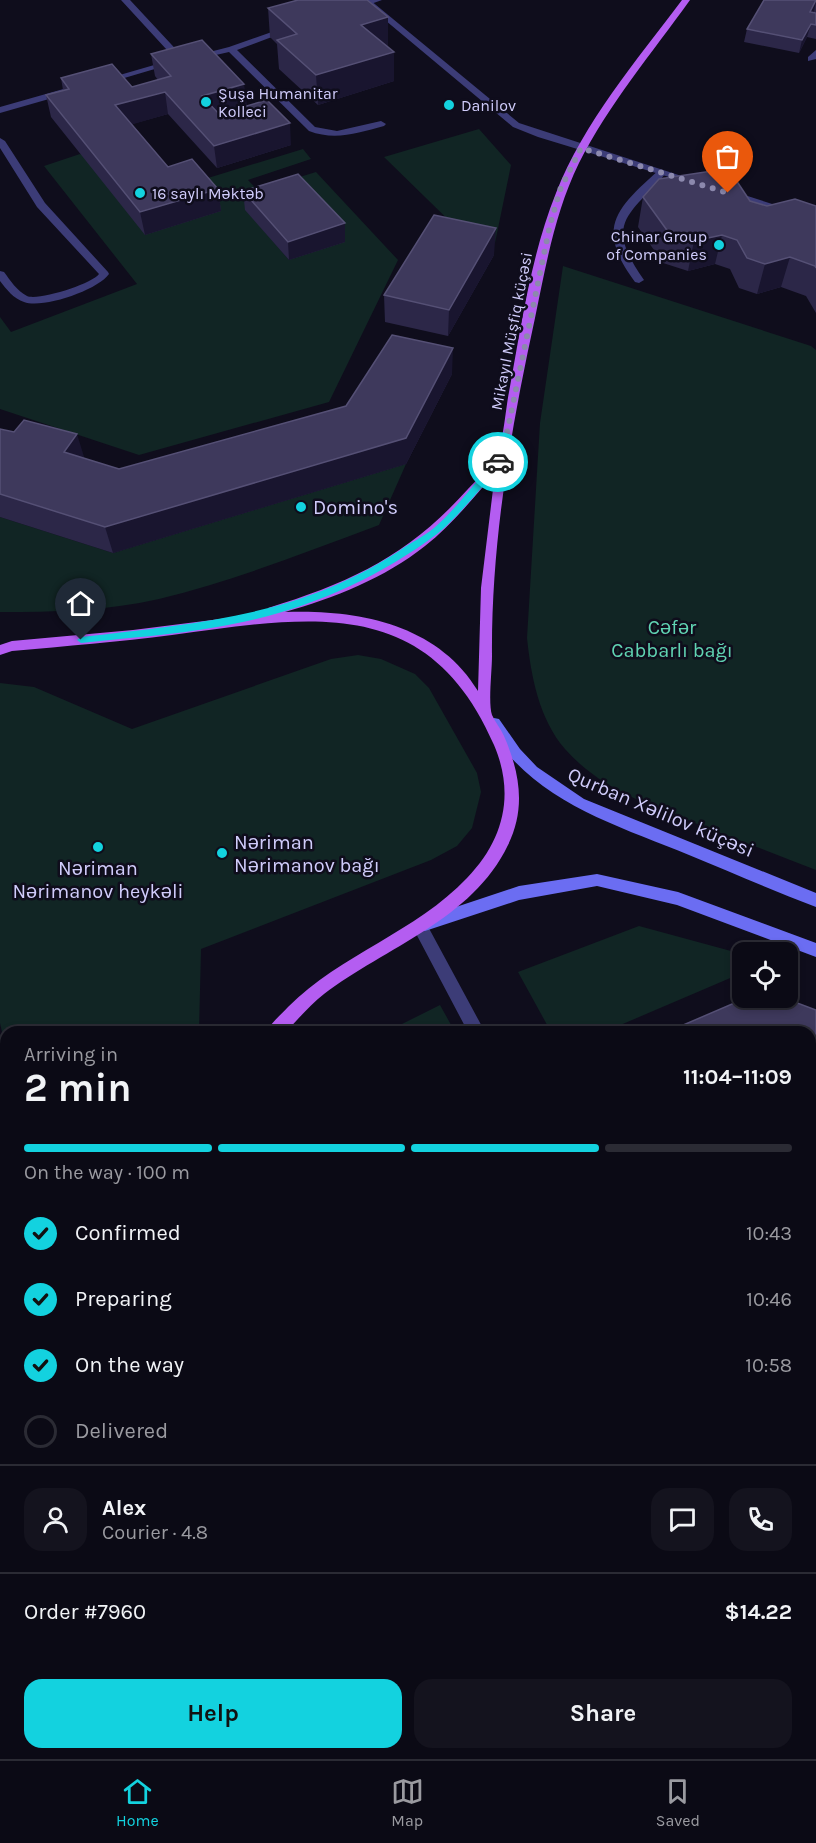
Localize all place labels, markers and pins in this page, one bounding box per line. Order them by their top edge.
place label: Şuşa Humanitar Kolleci [218,84,338,121]
marker: Şuşa Humanitar Kolleci [199,95,213,109]
place label: Danilov [461,96,516,115]
marker: Danilov [442,98,456,112]
pin [702,131,753,193]
place label: 16 saylı Məktəb [152,184,264,203]
marker: 16 saylı Məktəb [133,186,147,200]
place label: Chinar Group of Companies [606,227,707,264]
marker: Chinar Group of Companies [712,238,726,252]
place label: Domino's [313,496,398,519]
marker: Domino's [294,500,308,514]
pin [55,578,106,640]
place label: Nəriman Nərimanov bağı [234,831,380,877]
marker: Nəriman Nərimanov heykəli [91,840,105,854]
marker: Nəriman Nərimanov bağı [215,846,229,860]
place label: Nəriman Nərimanov heykəli [12,857,184,903]

